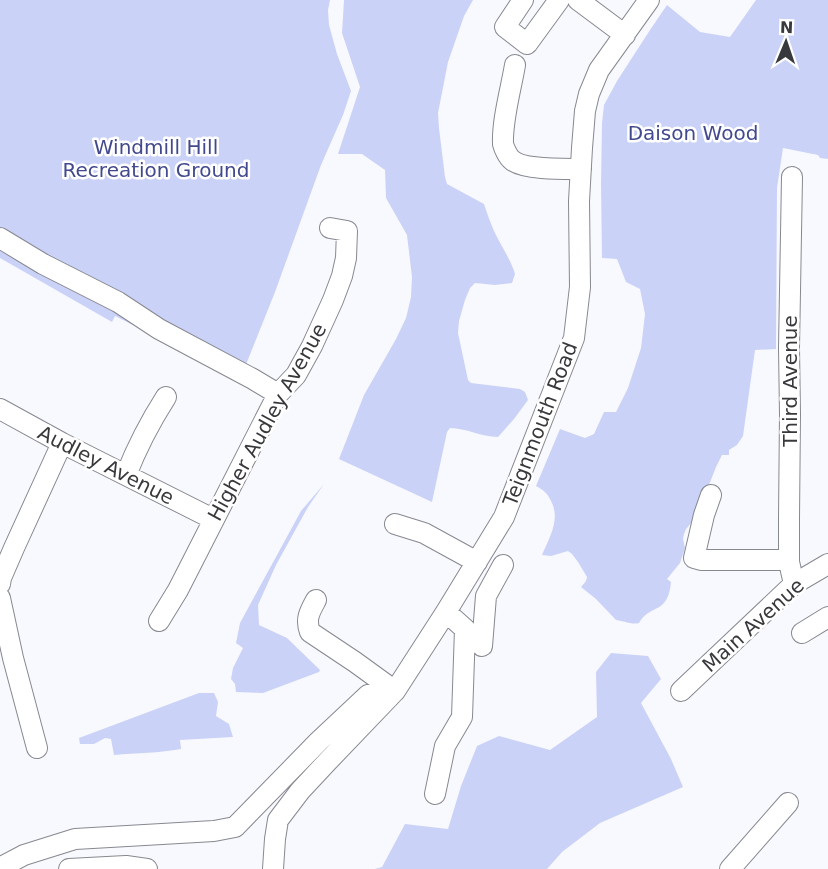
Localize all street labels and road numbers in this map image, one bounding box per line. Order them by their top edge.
street label: Third Avenue [778,315,802,448]
street label: Higher Audley Avenue [203,319,331,525]
street label: Teignmouth Road [497,339,582,510]
street label: Audley Avenue [34,420,178,510]
street label: Main Avenue [697,573,809,677]

